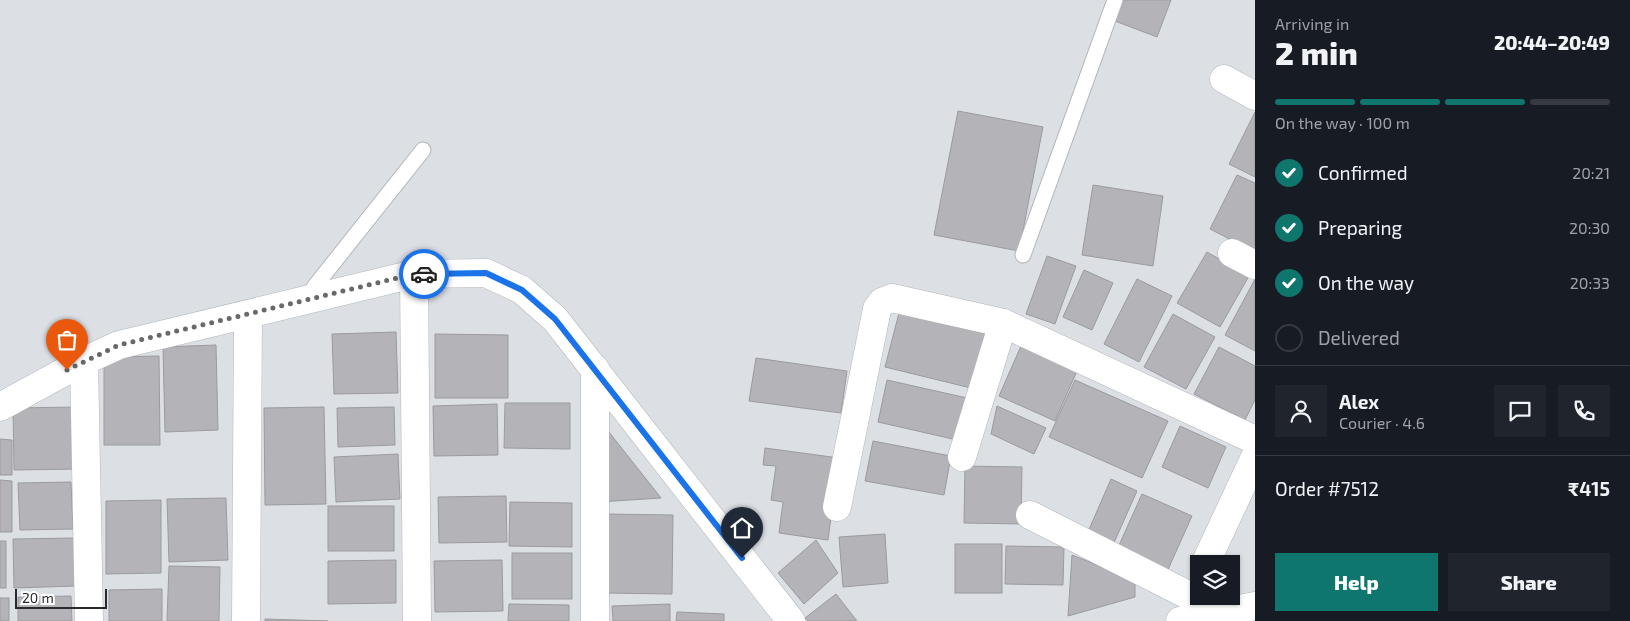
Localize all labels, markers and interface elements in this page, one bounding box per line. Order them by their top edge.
text: Arriving in [1275,14,1349,33]
text: 20:44–20:49 [1494,31,1610,54]
text: 2 min [1275,33,1358,71]
text: On the way · 100 m [1275,113,1410,132]
icon: check [1275,159,1303,187]
text: Confirmed [1318,161,1408,184]
text: 20:21 [1572,163,1610,182]
icon: check [1275,214,1303,242]
text: Preparing [1318,216,1402,239]
text: 20:30 [1569,218,1610,237]
courier [399,249,449,299]
icon: car [410,260,438,288]
icon: check [1275,269,1303,297]
text: On the way [1318,271,1414,294]
text: 20:33 [1570,273,1610,292]
pin [46,319,88,370]
icon: bag [53,326,81,354]
text: Delivered [1318,326,1400,349]
button: person [1275,385,1327,437]
button: chat [1494,385,1546,437]
button: phone [1558,385,1610,437]
text: Alex [1339,390,1379,413]
text: Courier · 4.6 [1339,413,1425,432]
text: Order #7512 [1275,477,1379,500]
text: ₹415 [1568,477,1610,500]
pin [721,507,763,558]
icon: home [728,514,756,542]
button: Help [1275,553,1438,611]
button: Share [1448,553,1610,611]
map controls [1190,555,1240,605]
button: layers [1190,555,1240,605]
scale bar [15,586,108,609]
text: 20 m [22,589,54,606]

